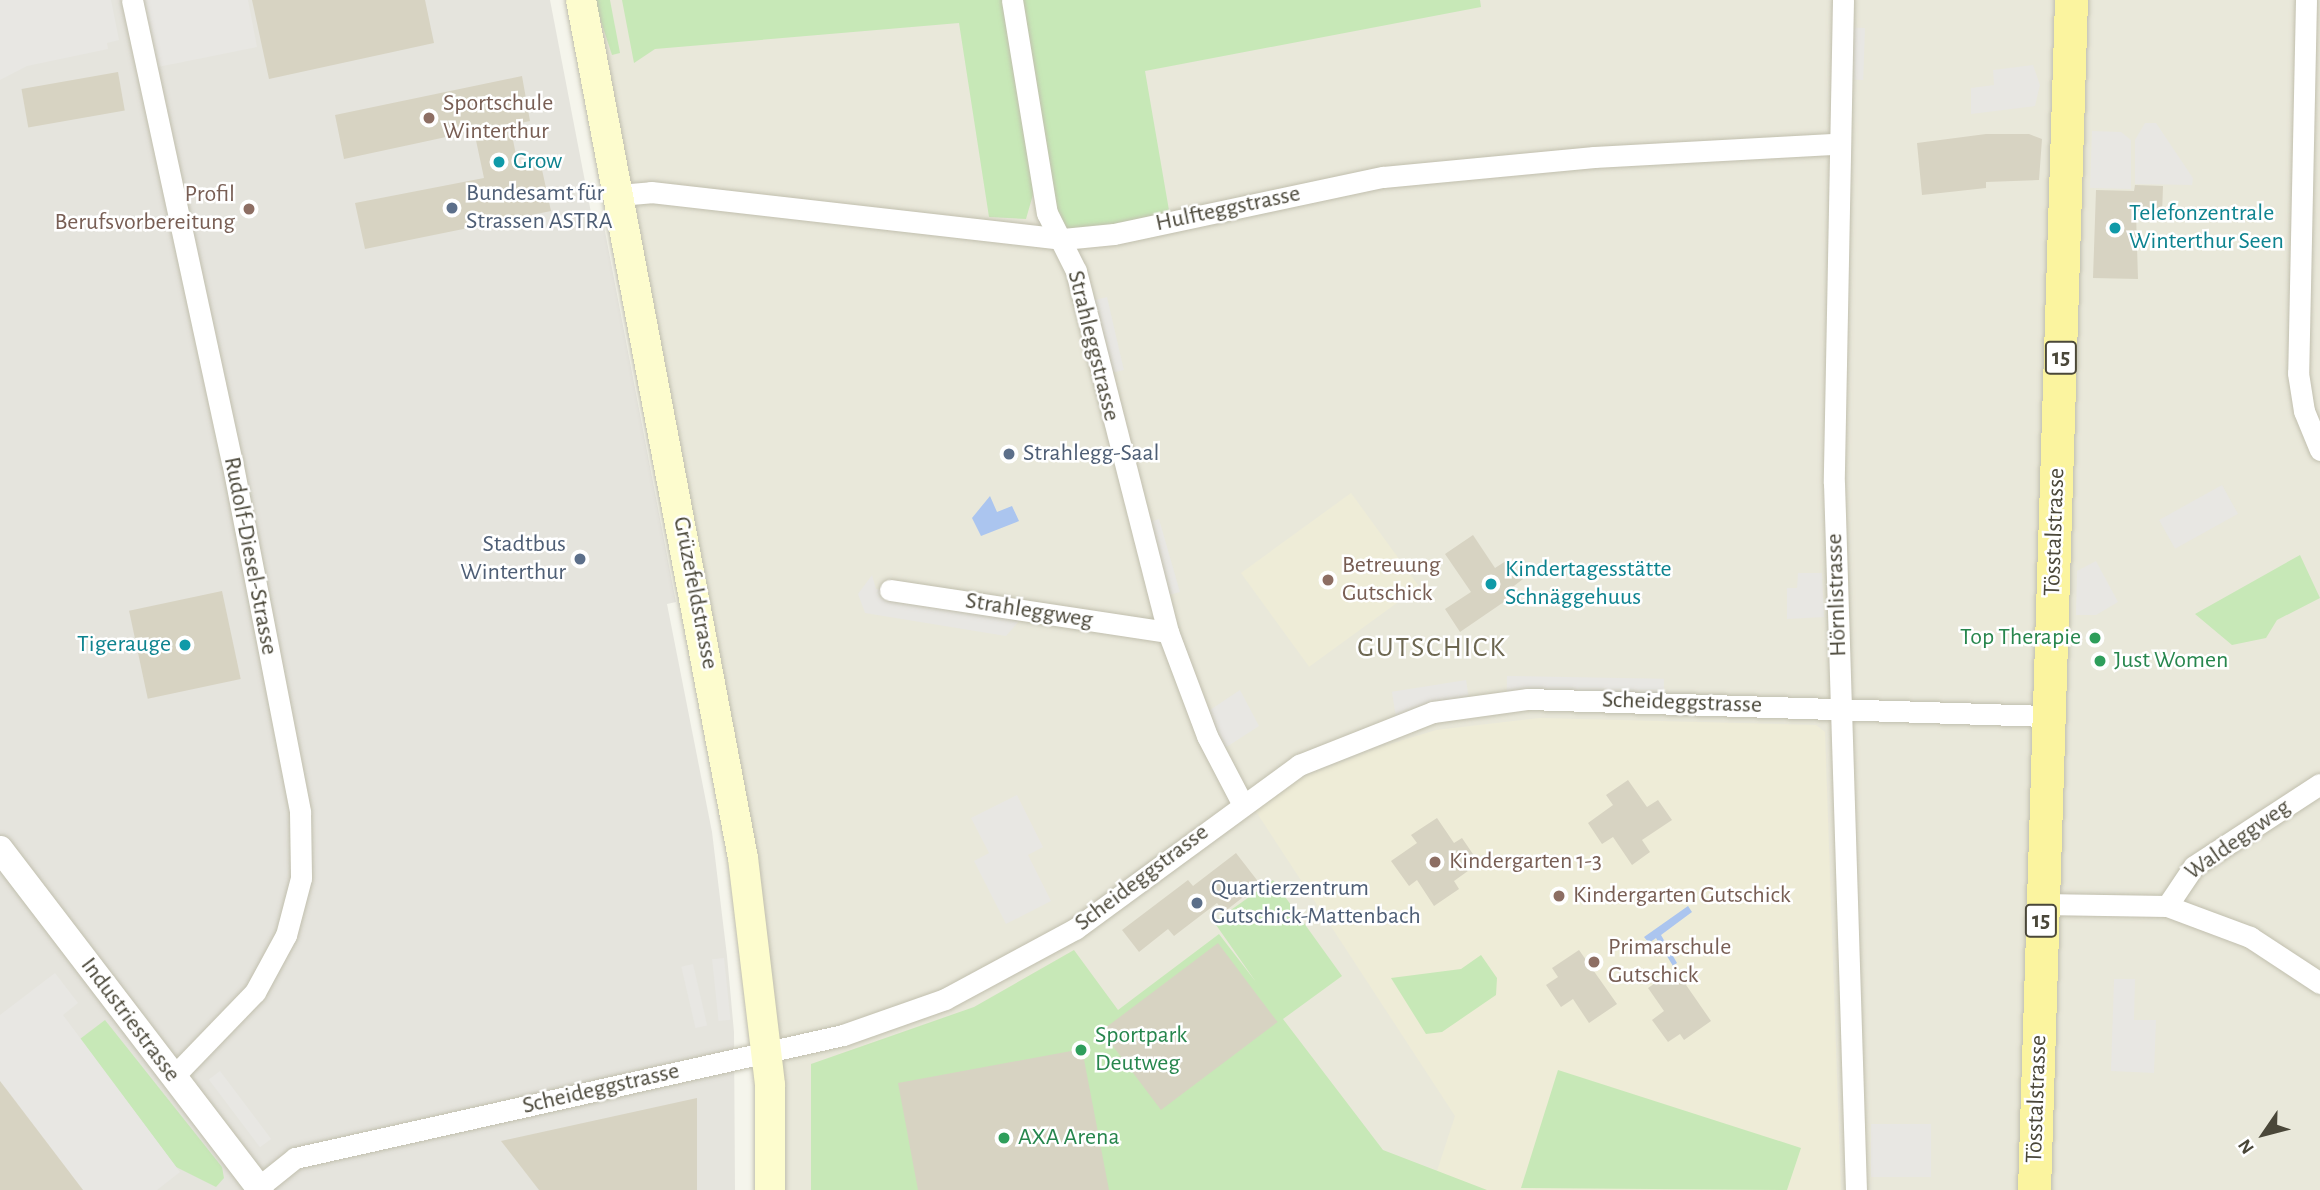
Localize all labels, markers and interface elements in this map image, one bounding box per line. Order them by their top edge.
place label: Sportschule Winterthur [443,90,553,146]
marker: Sportschule Winterthur [421,110,437,126]
place label: Grow [513,148,562,176]
marker: Grow [491,154,507,170]
place label: Bundesamt für Strassen ASTRA [466,180,613,236]
street label: Hulfteggstrasse [1153,180,1303,238]
place label: Profil Berufsvorbereitung [55,181,235,237]
marker: Bundesamt für Strassen ASTRA [444,200,460,216]
place label: Telefonzentrale Winterthur Seen [2129,200,2284,256]
marker: Profil Berufsvorbereitung [241,201,257,217]
marker: Telefonzentrale Winterthur Seen [2107,220,2123,236]
street label: Strahleggstrasse [1060,268,1126,424]
road number: 15 [2044,338,2078,378]
place label: Strahlegg-Saal [1023,440,1160,468]
marker: Strahlegg-Saal [1001,446,1017,462]
street label: Rudolf-Diesel-Strasse [217,455,283,657]
street label: Tösstalstrasse [2038,467,2072,597]
street label: Grüzefeldstrasse [666,514,724,672]
place label: Stadtbus Winterthur [460,531,566,587]
street label: Hörnlistrasse [1820,533,1854,657]
marker: Stadtbus Winterthur [572,551,588,567]
place label: Betreuung Gutschick [1342,552,1440,608]
place label: Kindertagesstätte Schnäggehuus [1505,556,1672,612]
marker: Betreuung Gutschick [1320,572,1336,588]
marker: Kindertagesstätte Schnäggehuus [1483,576,1499,592]
street label: Strahleggweg [963,587,1095,635]
place label: Top Therapie [1960,624,2081,652]
marker: Top Therapie [2087,630,2103,646]
place label: Tigerauge [77,631,171,659]
district label: GUTSCHICK [1358,631,1506,665]
marker: Tigerauge [177,637,193,653]
place label: Just Women [2114,647,2229,675]
marker: Just Women [2092,653,2108,669]
street label: Scheideggstrasse [1602,686,1762,720]
street label: Waldeggweg [2180,793,2296,887]
street label: Scheideggstrasse [1069,818,1215,938]
place label: Kindergarten 1-3 [1449,848,1602,876]
marker: Kindergarten 1-3 [1427,854,1443,870]
place label: Quartierzentrum Gutschick-Mattenbach [1211,875,1421,931]
place label: Kindergarten Gutschick [1573,882,1791,910]
marker: Kindergarten Gutschick [1551,888,1567,904]
marker: Quartierzentrum Gutschick-Mattenbach [1189,895,1205,911]
road number: 15 [2024,902,2058,940]
place label: Primarschule Gutschick [1608,934,1731,990]
street label: Industriestrasse [74,952,186,1088]
marker: Primarschule Gutschick [1586,954,1602,970]
place label: Sportpark Deutweg [1095,1022,1187,1078]
street label: Tösstalstrasse [2020,1034,2054,1164]
marker: Sportpark Deutweg [1073,1042,1089,1058]
street label: Scheideggstrasse [520,1057,682,1121]
north arrow [2229,1099,2299,1169]
place label: AXA Arena [1018,1124,1119,1152]
marker: AXA Arena [996,1130,1012,1146]
text: N [2235,1135,2258,1157]

